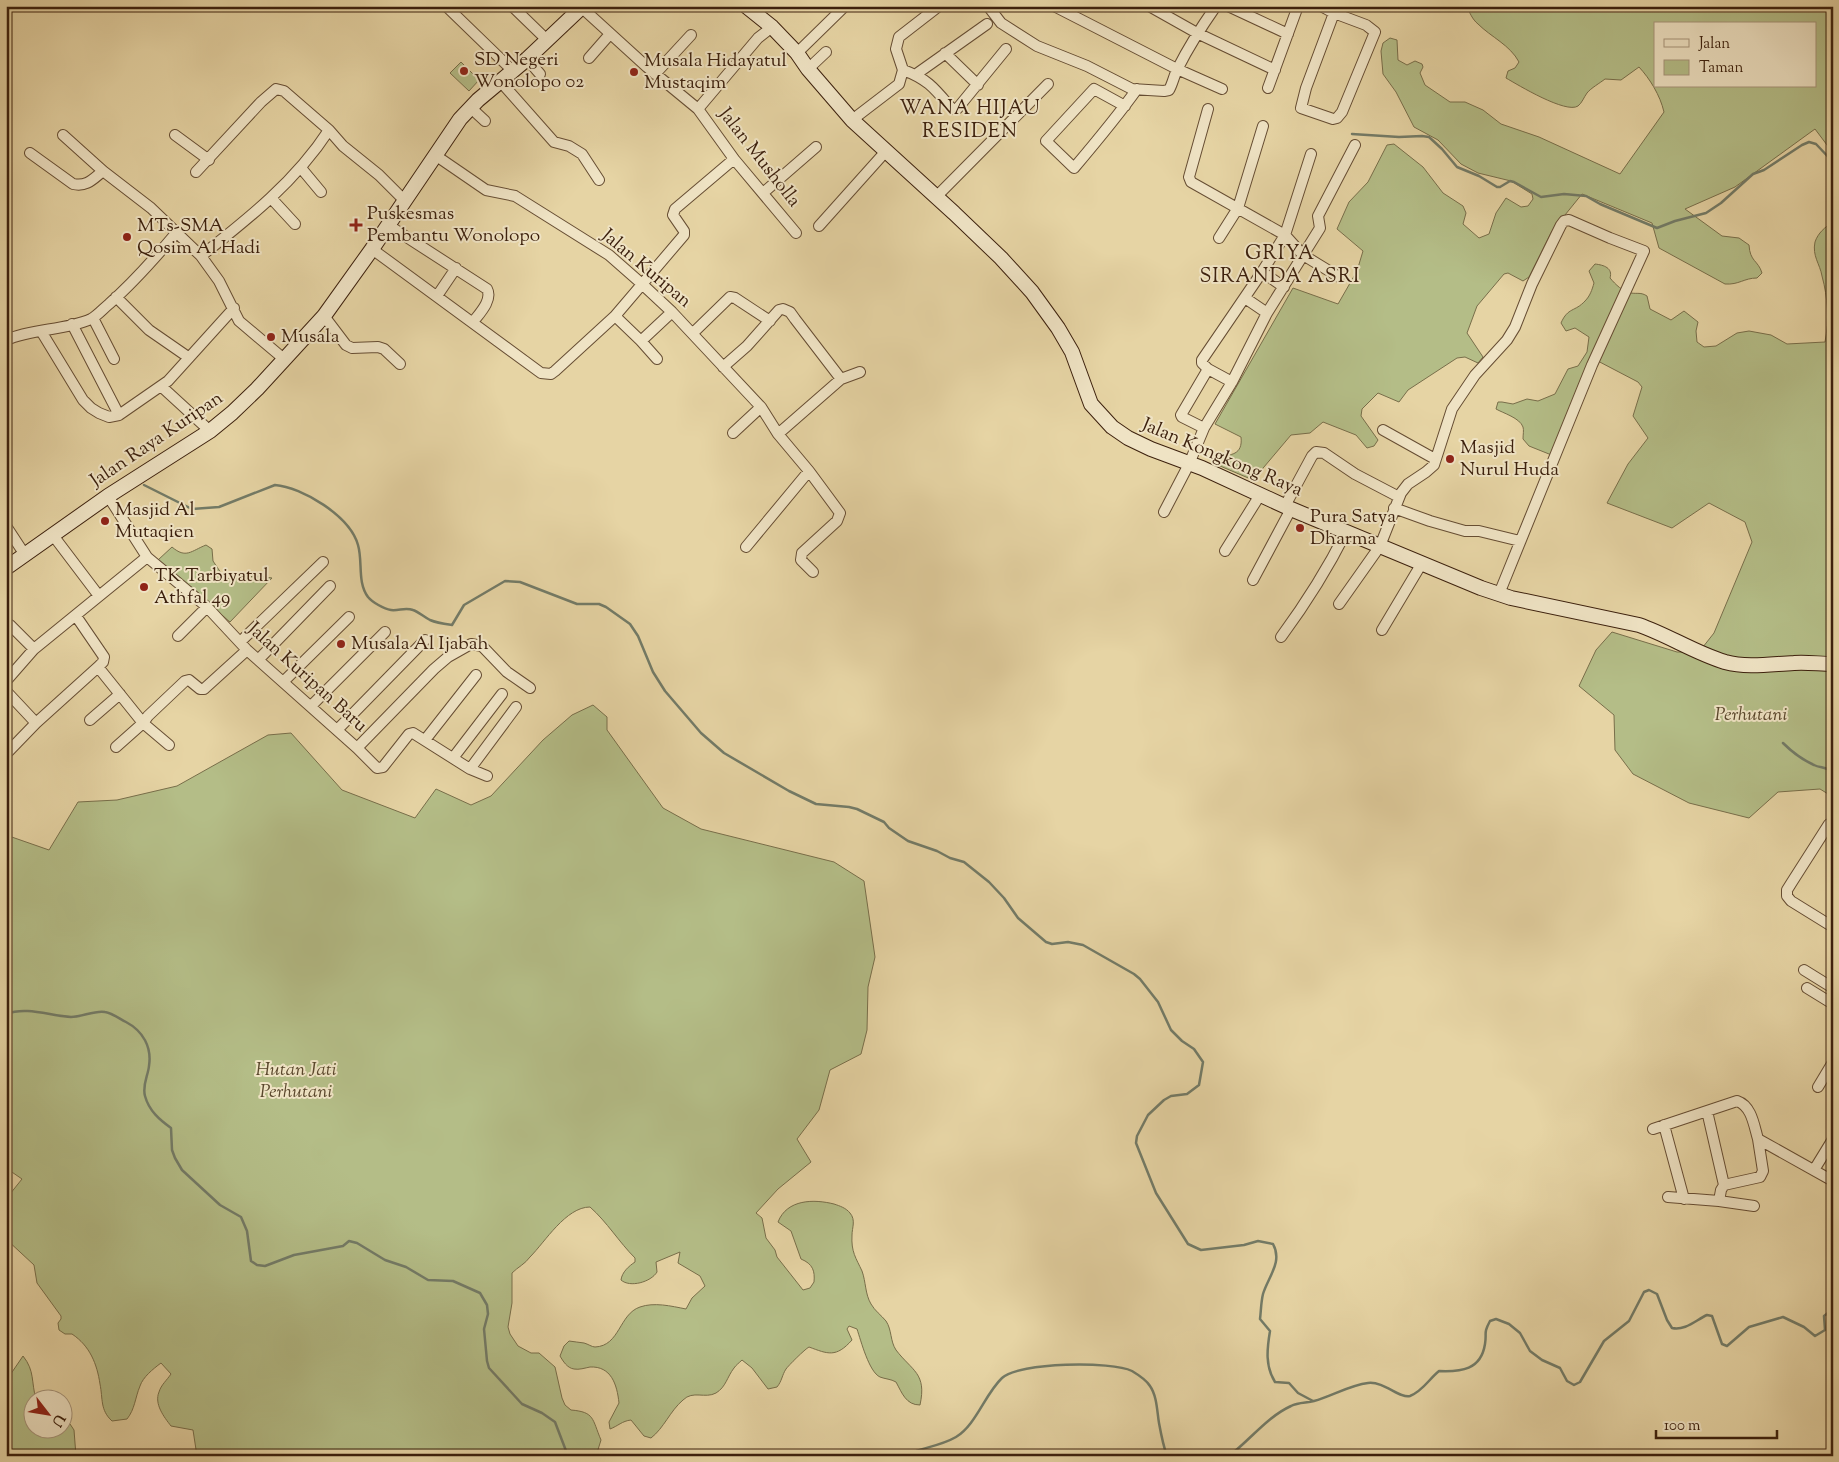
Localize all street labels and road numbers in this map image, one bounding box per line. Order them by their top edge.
street label: Jalan Musholla [711,102,807,214]
street label: Jalan Kuripan [594,222,697,315]
street label: Jalan Raya Kuripan [84,385,229,495]
street label: Jalan Kongkong Raya [1136,412,1307,504]
street label: Jalan Kuripan Baru [240,616,373,739]

